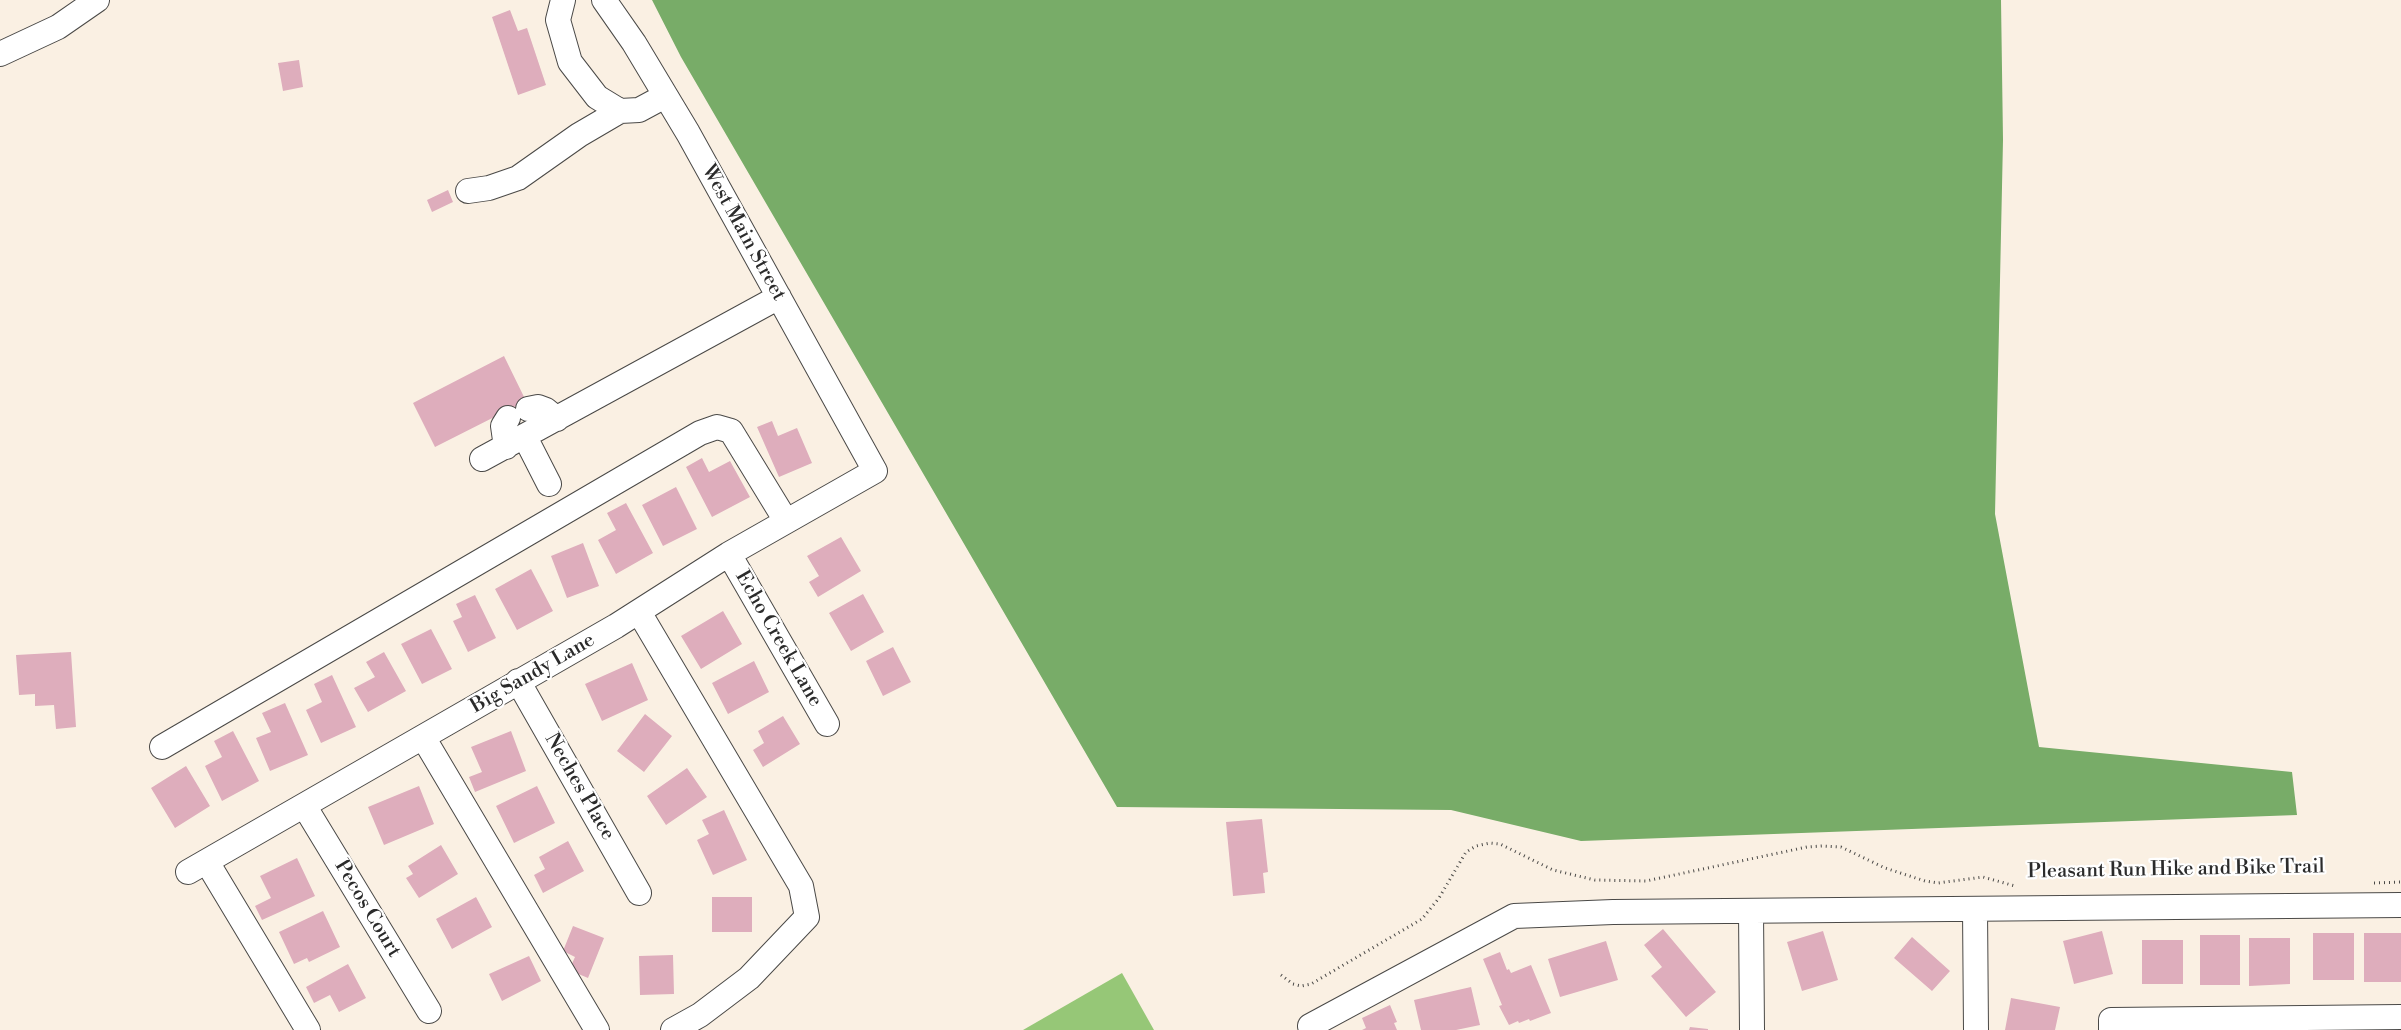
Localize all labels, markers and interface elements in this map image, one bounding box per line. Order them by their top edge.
street label: West Main Street [696,161,790,305]
street label: Echo Creek Lane [729,567,827,711]
street label: Big Sandy Lane [467,629,599,719]
street label: Neches Place [539,729,619,845]
street label: Pleasant Run Hike and Bike Trail [2027,855,2325,885]
street label: Pecos Court [329,856,405,962]

